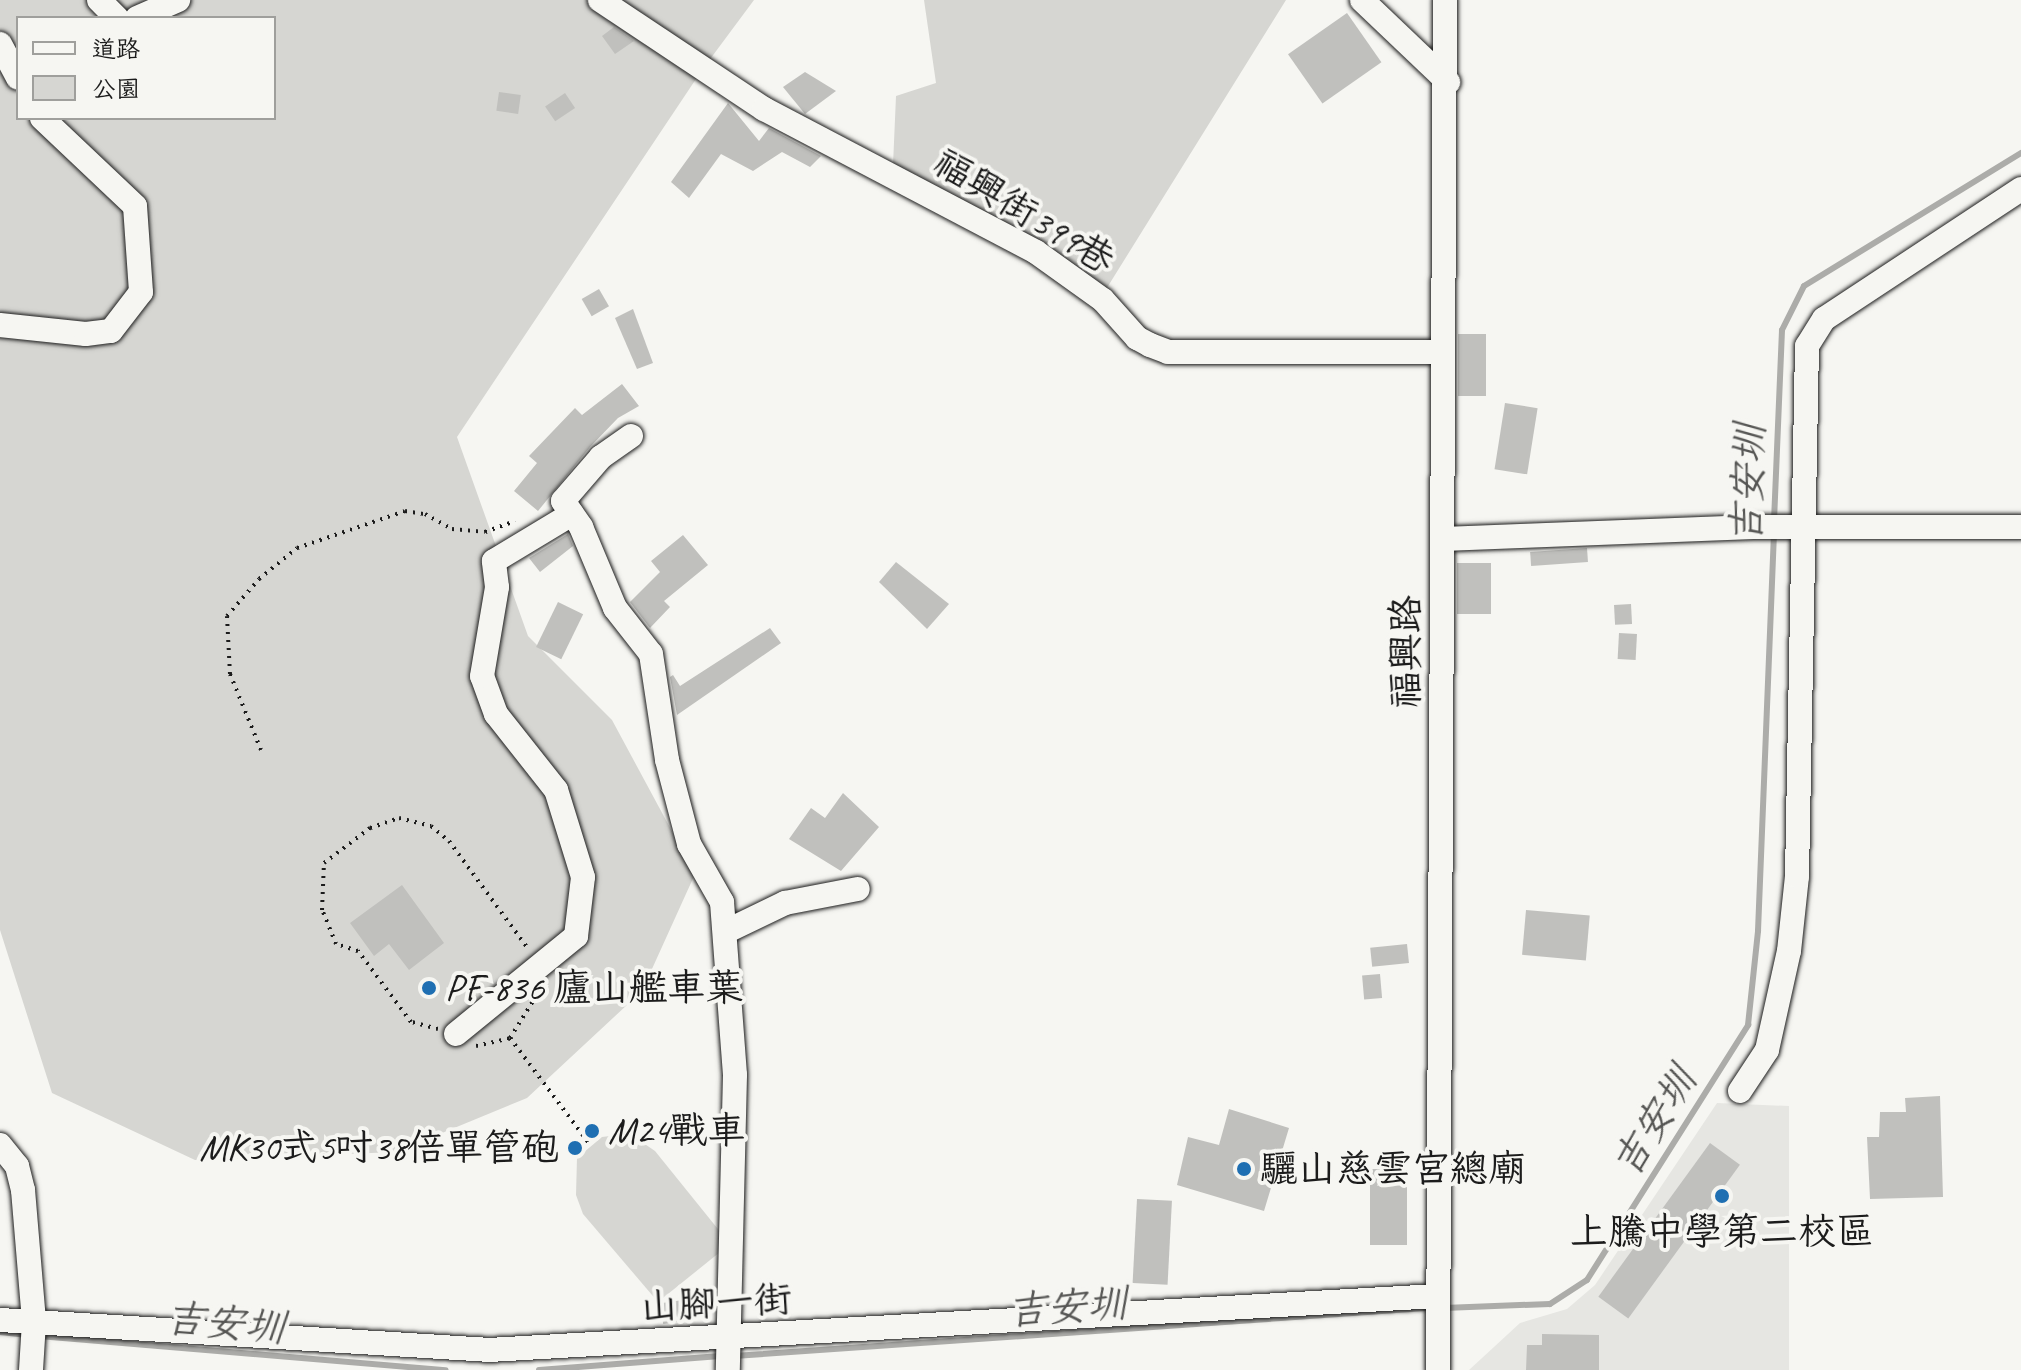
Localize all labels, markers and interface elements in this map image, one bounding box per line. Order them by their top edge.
legend [16,16,276,120]
text: 道路 [92,34,140,64]
text: 公園 [92,74,140,104]
street label: 福興街399巷 [925,139,1123,283]
water label: 吉安圳 [1722,423,1774,545]
street label: 福興路 [1383,595,1429,709]
place label: PF-836 廬山艦車葉 [445,965,743,1011]
marker: PF-836 廬山艦車葉 [420,979,438,997]
water label: 吉安圳 [1602,1058,1706,1186]
place label: M24戰車 [608,1108,746,1154]
marker: M24戰車 [583,1122,601,1140]
place label: MK30式5吋38倍單管砲 [199,1125,559,1171]
marker: MK30式5吋38倍單管砲 [566,1139,584,1157]
place label: 驪山慈雲宮總廟 [1260,1146,1526,1192]
marker: 驪山慈雲宮總廟 [1235,1160,1253,1178]
marker: 上騰中學第二校區 [1713,1187,1731,1205]
place label: 上騰中學第二校區 [1570,1209,1874,1255]
street label: 山腳一街 [639,1276,793,1330]
water label: 吉安圳 [1005,1279,1129,1335]
water label: 吉安圳 [163,1294,287,1352]

